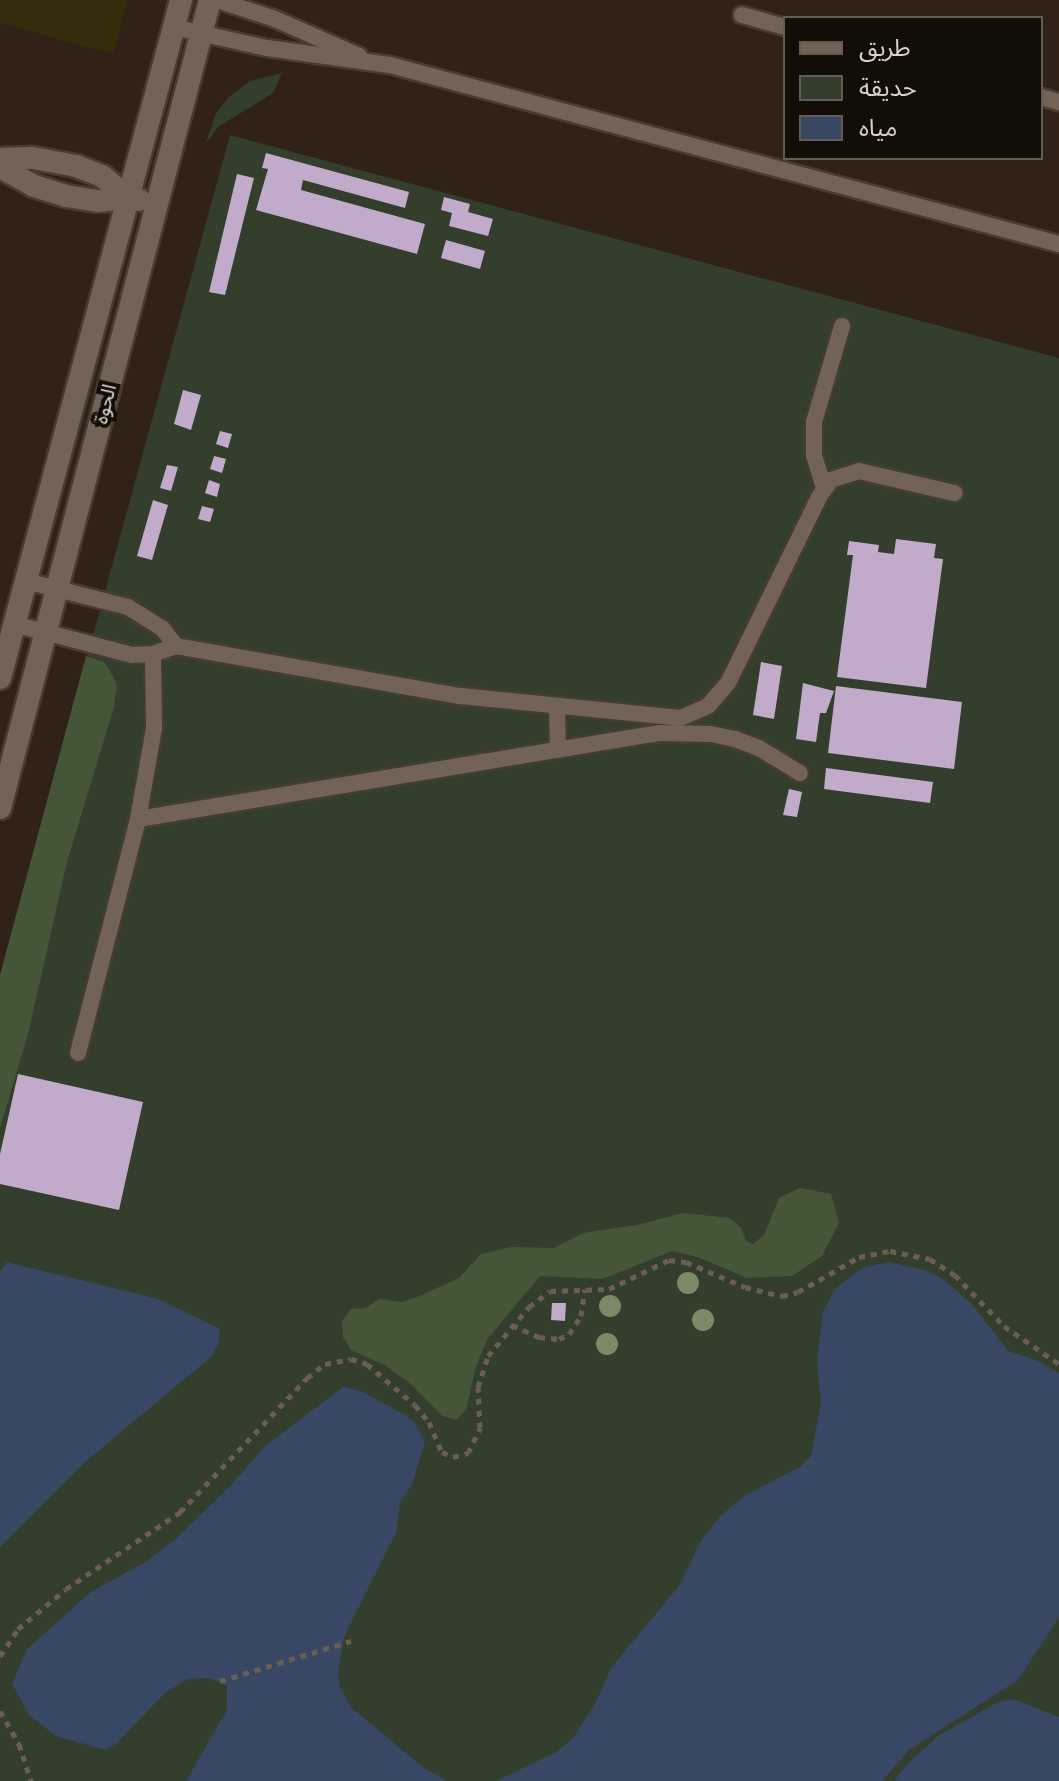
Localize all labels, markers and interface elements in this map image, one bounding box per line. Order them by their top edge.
legend [783,16,1043,160]
text: طريق [859,33,911,62]
text: حديقة [859,73,917,102]
text: مياه [859,113,897,142]
street label: الحوة [88,382,122,426]

